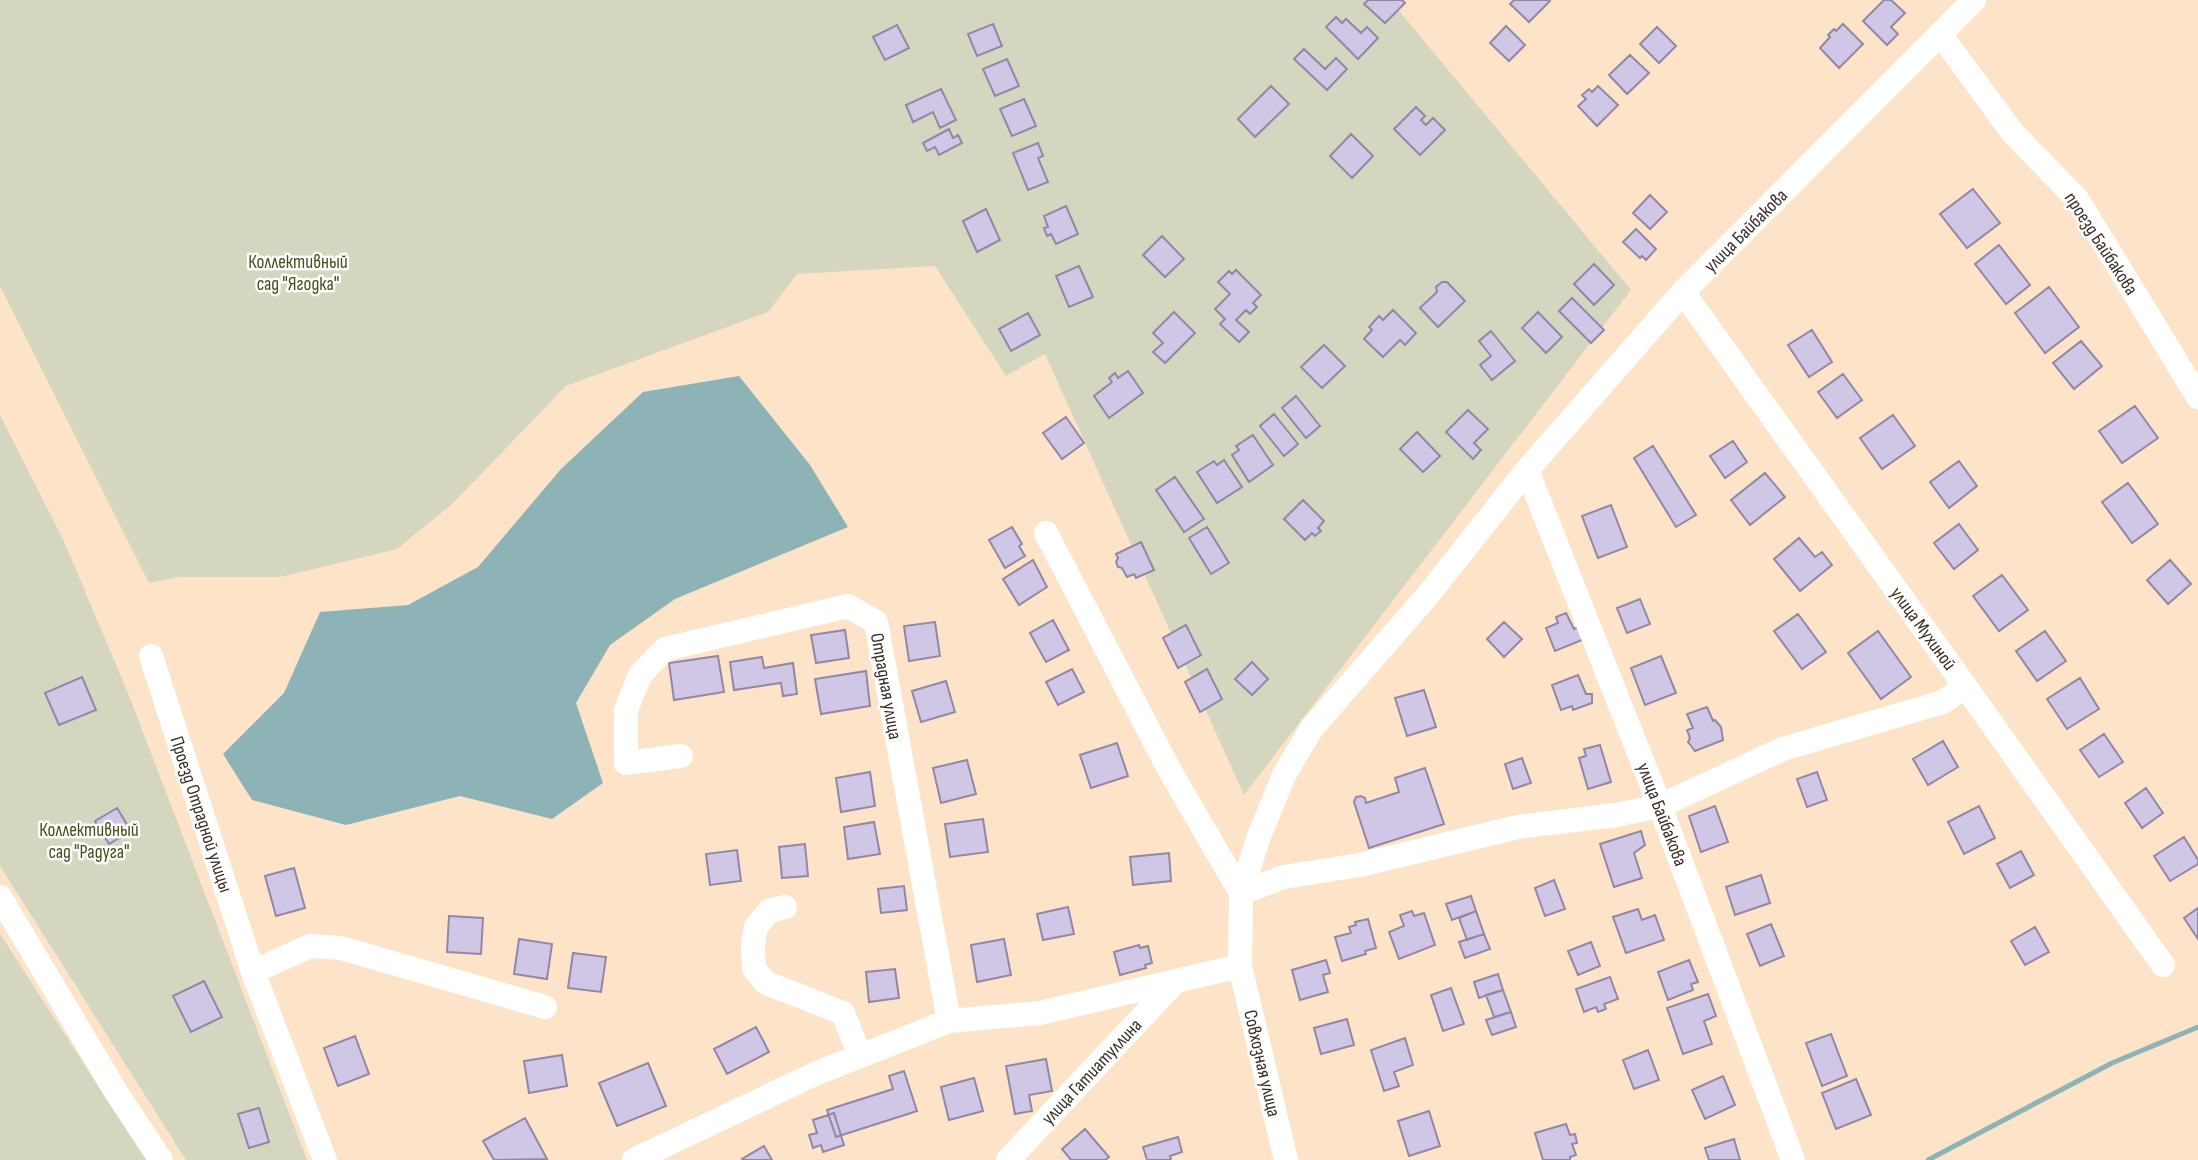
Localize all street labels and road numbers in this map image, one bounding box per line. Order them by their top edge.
street label: улица Байбакова [1699,184,1793,278]
street label: проезд Байбакова [2059,188,2143,300]
street label: улица Мухиной [1885,583,1961,675]
street label: Отрадная улица [865,631,906,741]
street label: Проезд Отрадной улицы [164,734,237,895]
street label: улица Байбакова [1631,760,1692,869]
street label: Совхозная улица [1238,1008,1285,1119]
street label: улица Гатиатуллина [1037,1014,1147,1130]

